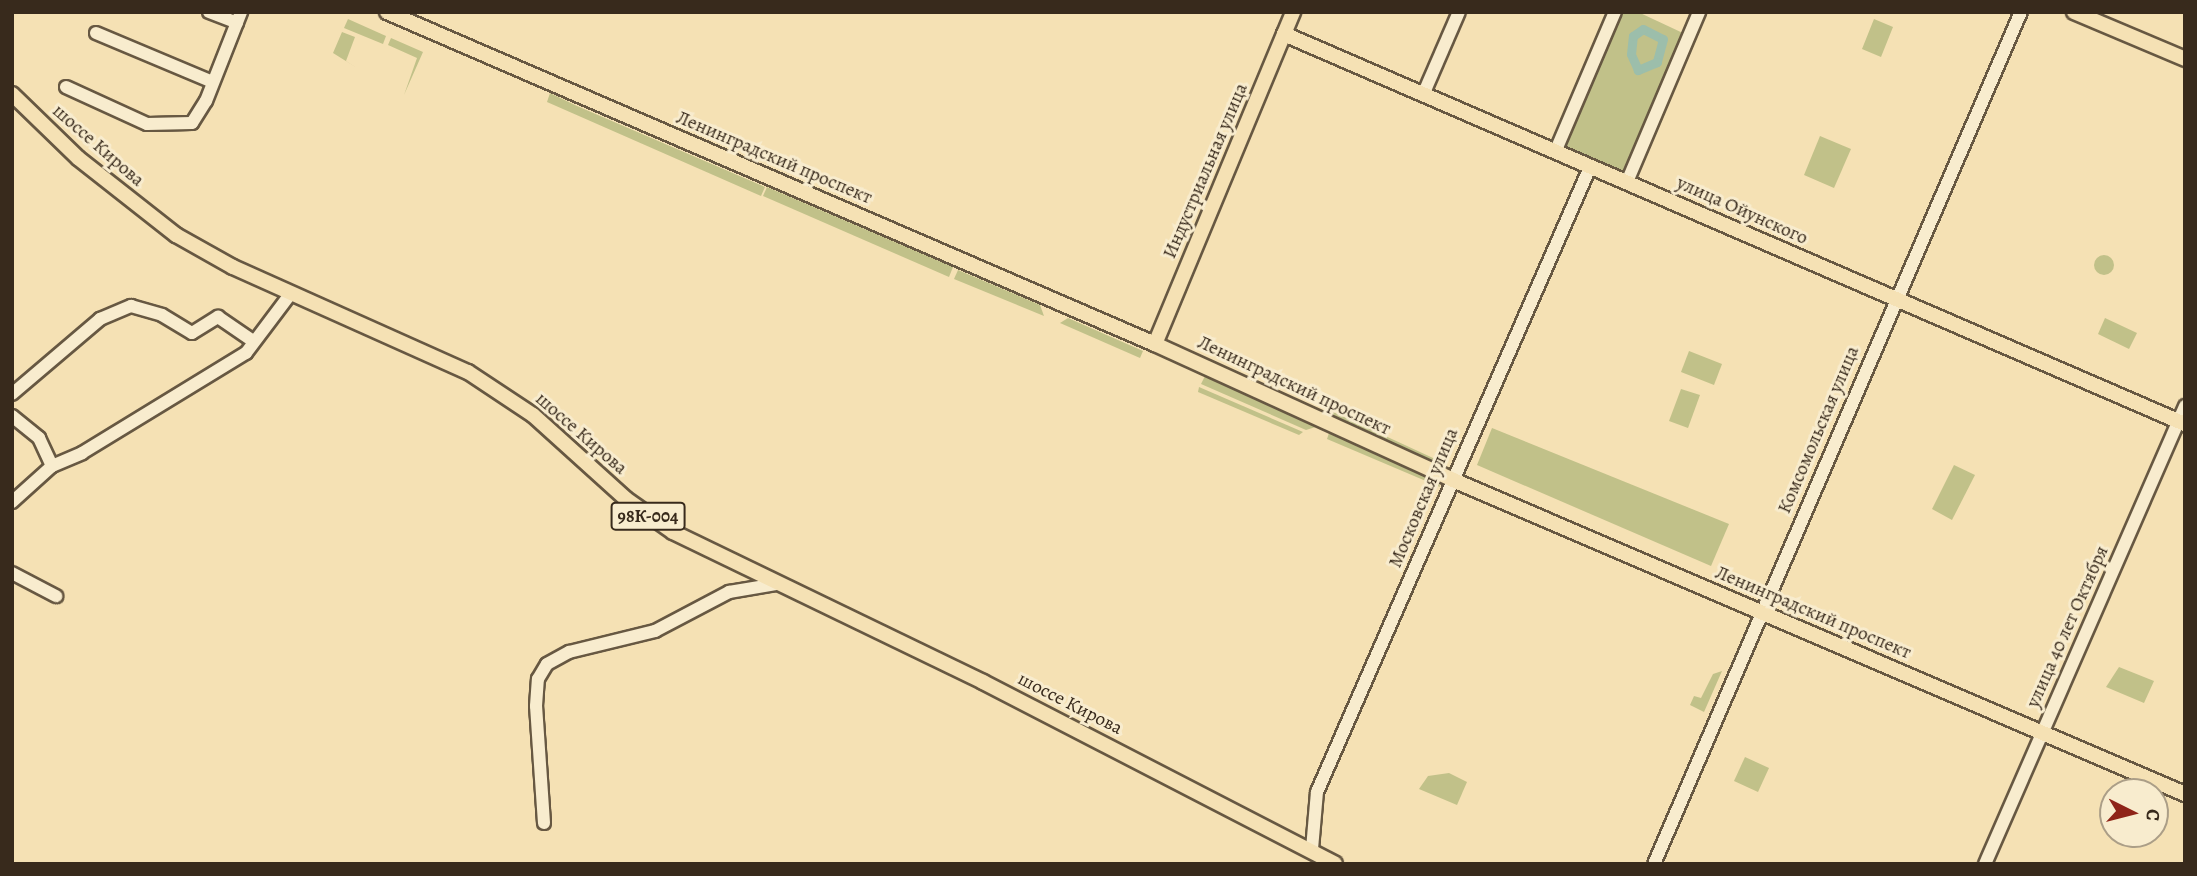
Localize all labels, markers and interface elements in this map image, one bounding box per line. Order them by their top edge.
street label: Индустриальная улица [1159,80,1253,262]
street label: шоссе Кирова [47,100,149,192]
street label: Ленинградский проспект [673,106,875,210]
street label: улица Ойунского [1673,172,1811,250]
street label: Ленинградский проспект [1194,331,1394,441]
street label: Комсомольская улица [1773,343,1865,517]
street label: шоссе Кирова [530,388,632,480]
street label: Московская улица [1384,425,1464,571]
road number: 98К-004 [610,502,686,530]
street label: улица 40 лет Октября [2022,543,2114,711]
street label: Ленинградский проспект [1712,561,1914,665]
street label: шоссе Кирова [1014,668,1126,740]
north arrow [2099,778,2169,848]
text: С [2139,808,2166,822]

